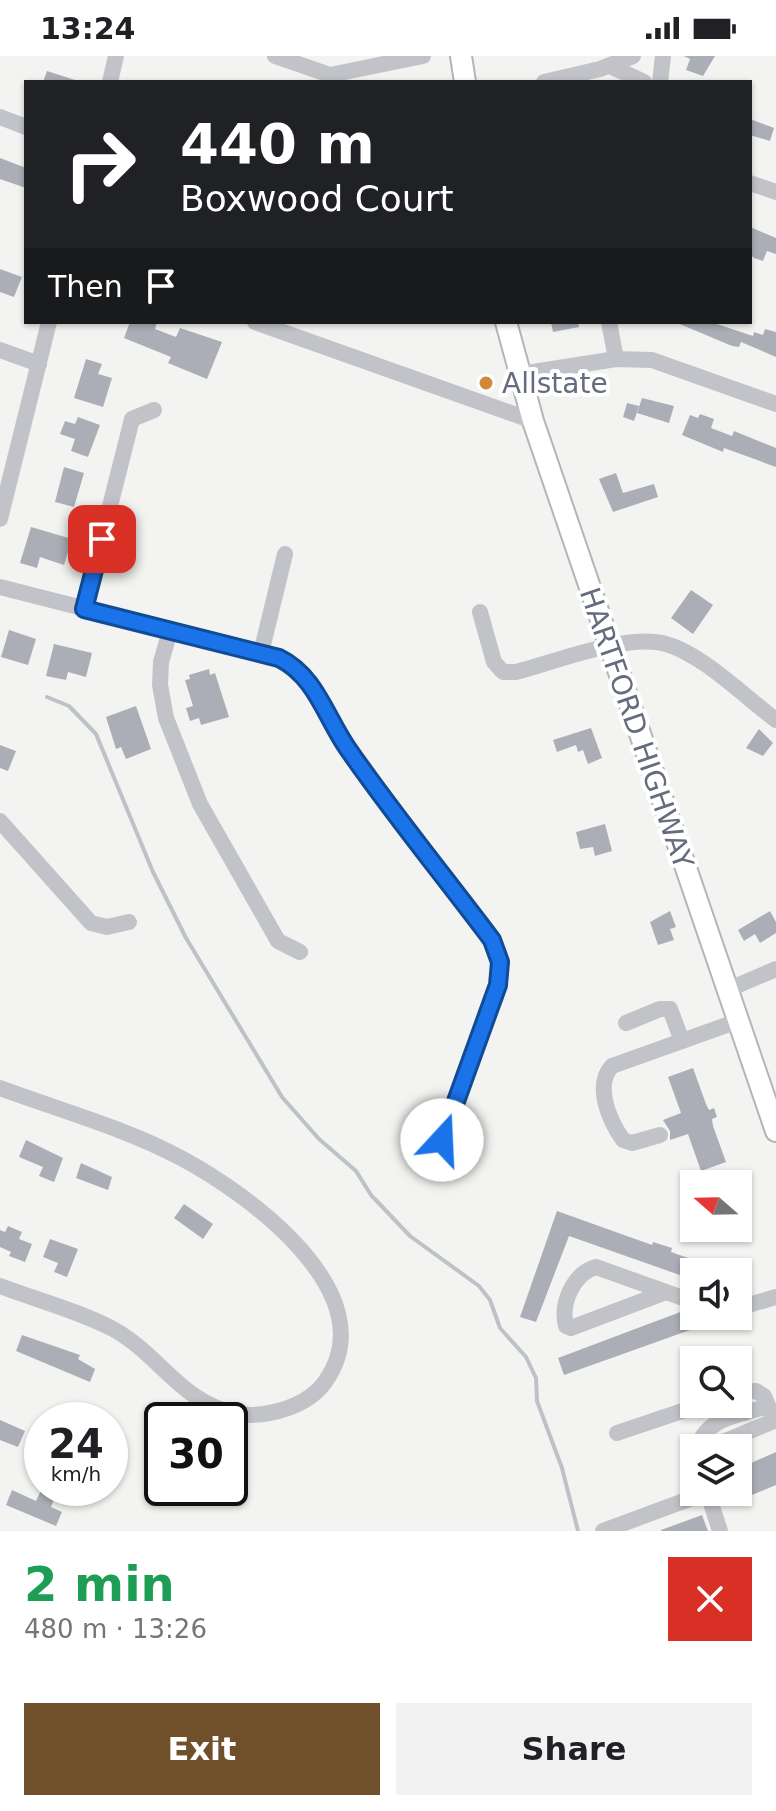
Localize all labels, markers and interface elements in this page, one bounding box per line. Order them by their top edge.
text: 13:24 [40,11,136,46]
text: 440 m [180,111,375,176]
icon: right [48,112,152,216]
text: Boxwood Court [180,178,454,219]
icon: arrive [139,264,183,308]
text: Then [48,269,123,304]
place label: Allstate [502,367,608,400]
marker: Allstate [477,374,495,392]
pin [68,505,136,573]
icon: arrive [80,517,124,561]
street label: HARTFORD HIGHWAY [573,583,700,874]
position arrow [400,1098,484,1182]
north arrow [680,1170,752,1242]
map controls [680,1170,752,1506]
button: sound [680,1258,752,1330]
button: search [680,1346,752,1418]
speed limit sign: 30 [144,1402,248,1506]
text: 24 [48,1421,104,1467]
button: layers [680,1434,752,1506]
text: km/h [51,1462,101,1486]
text: 2 min [24,1556,175,1612]
button: close [668,1557,752,1641]
text: 480 m · 13:26 [24,1614,207,1644]
button: Exit [24,1703,380,1795]
button: Share [396,1703,752,1795]

